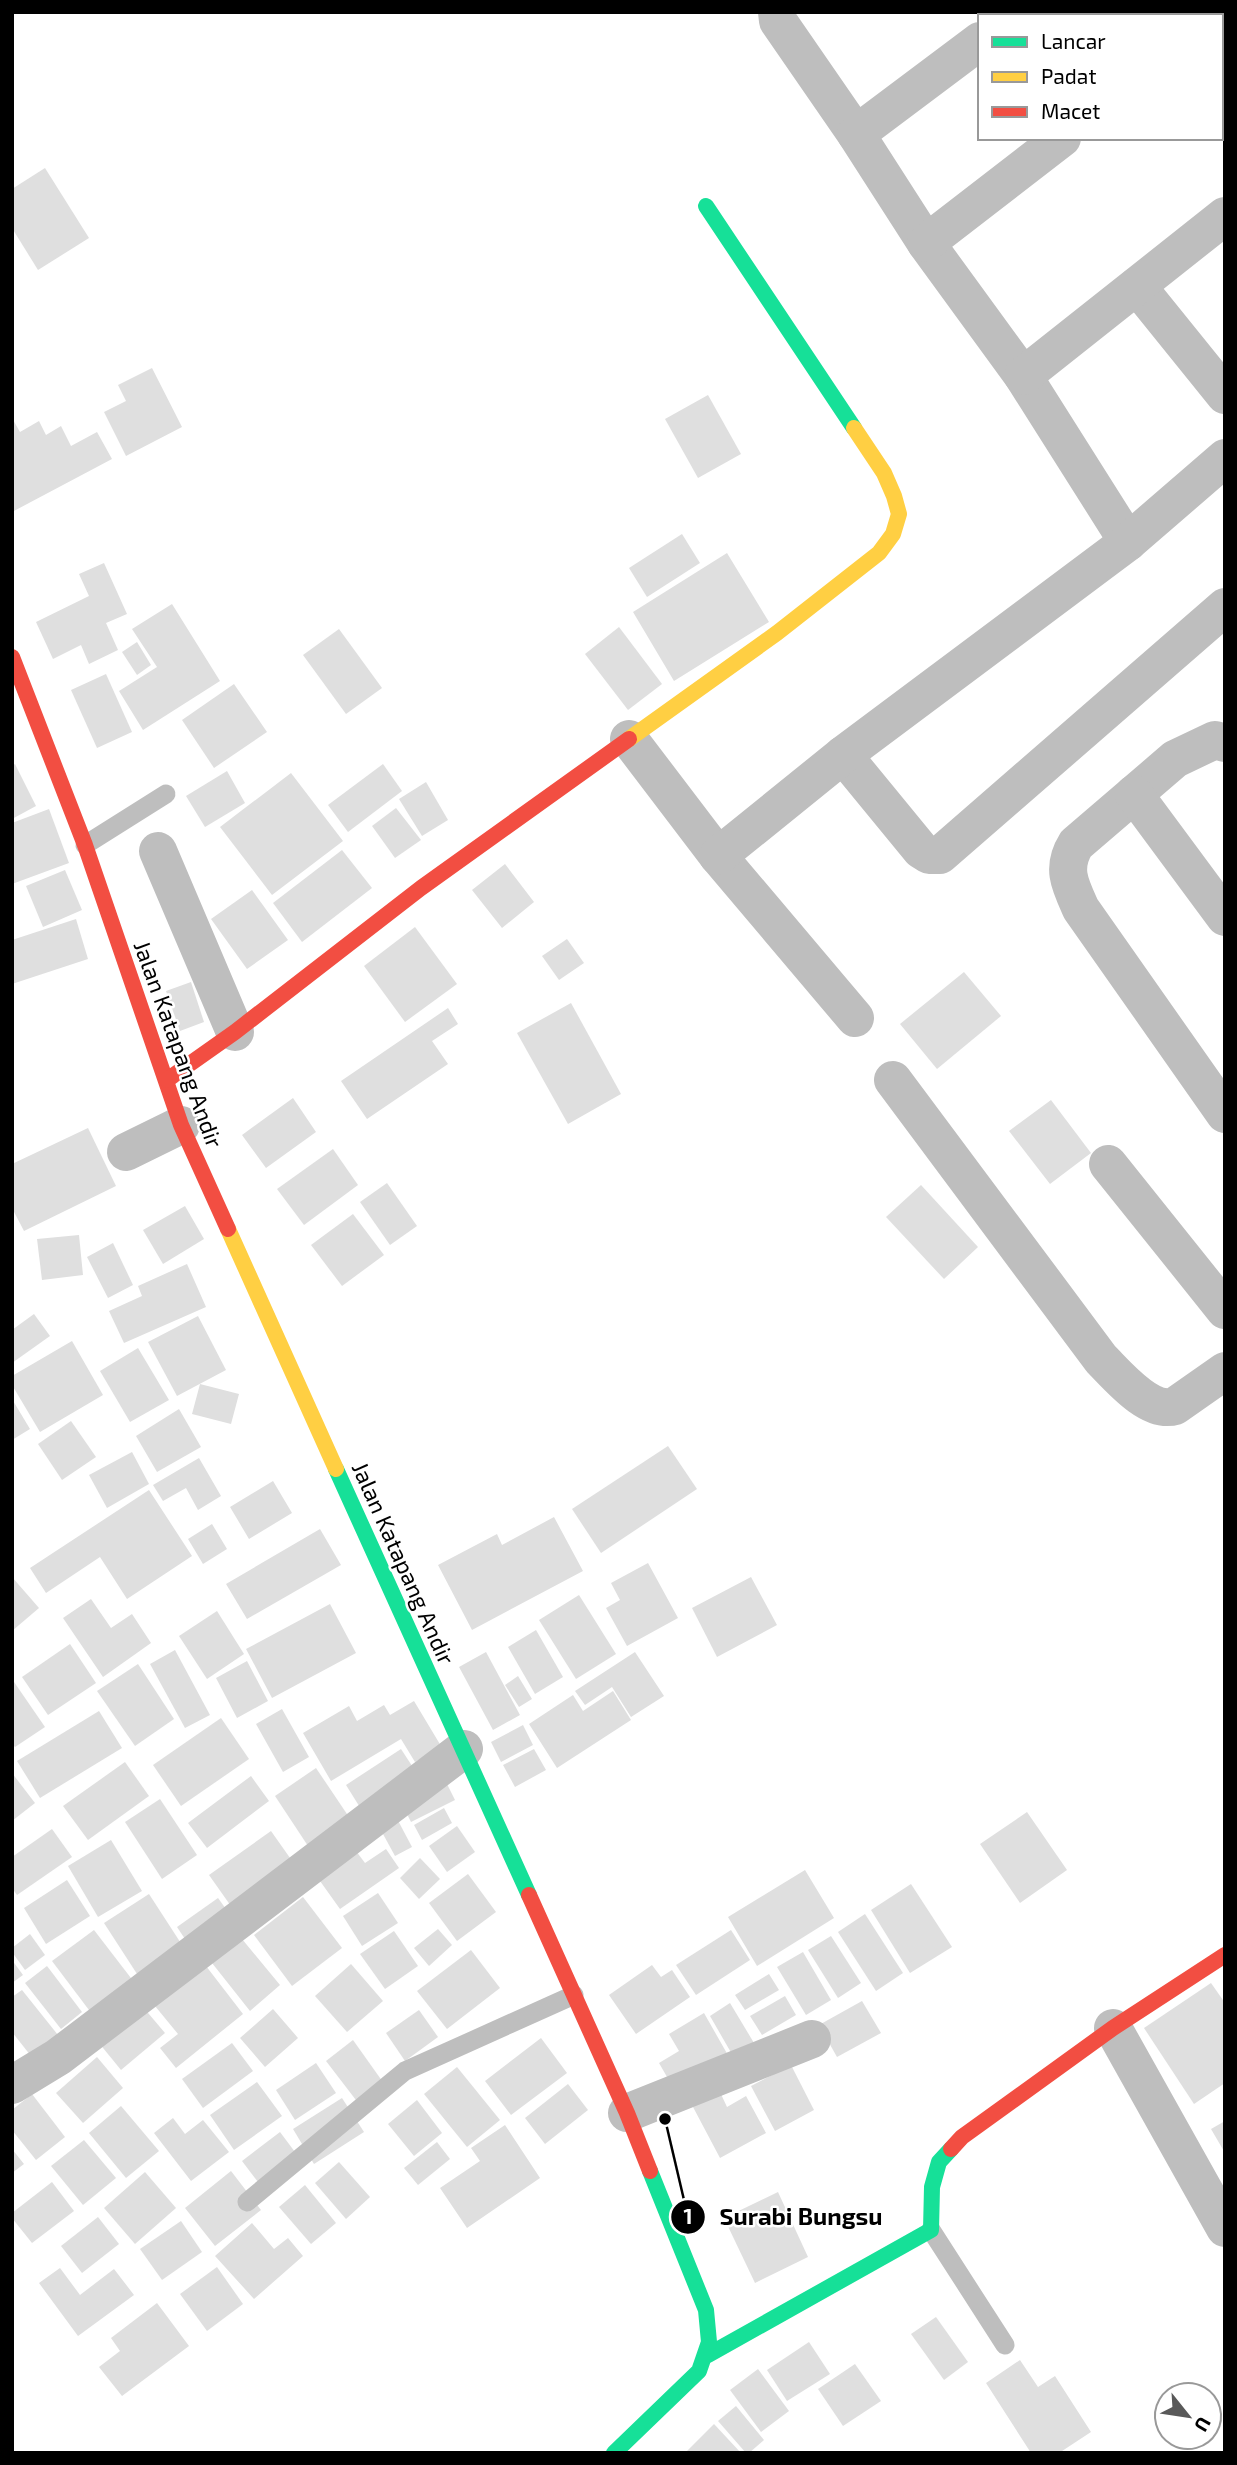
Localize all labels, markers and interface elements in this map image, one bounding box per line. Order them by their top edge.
legend [978,14,1223,140]
text: Lancar [1041,28,1106,53]
text: Padat [1041,63,1096,88]
text: Macet [1041,98,1100,123]
street label: Jalan Katapang Andir [128,937,230,1151]
street label: Jalan Katapang Andir [347,1457,461,1669]
callout: Surabi Bungsu [671,2195,897,2240]
text: Surabi Bungsu [719,2201,883,2230]
text: 1 [683,2203,693,2228]
north arrow [1153,2381,1223,2451]
text: U [1190,2413,1216,2436]

